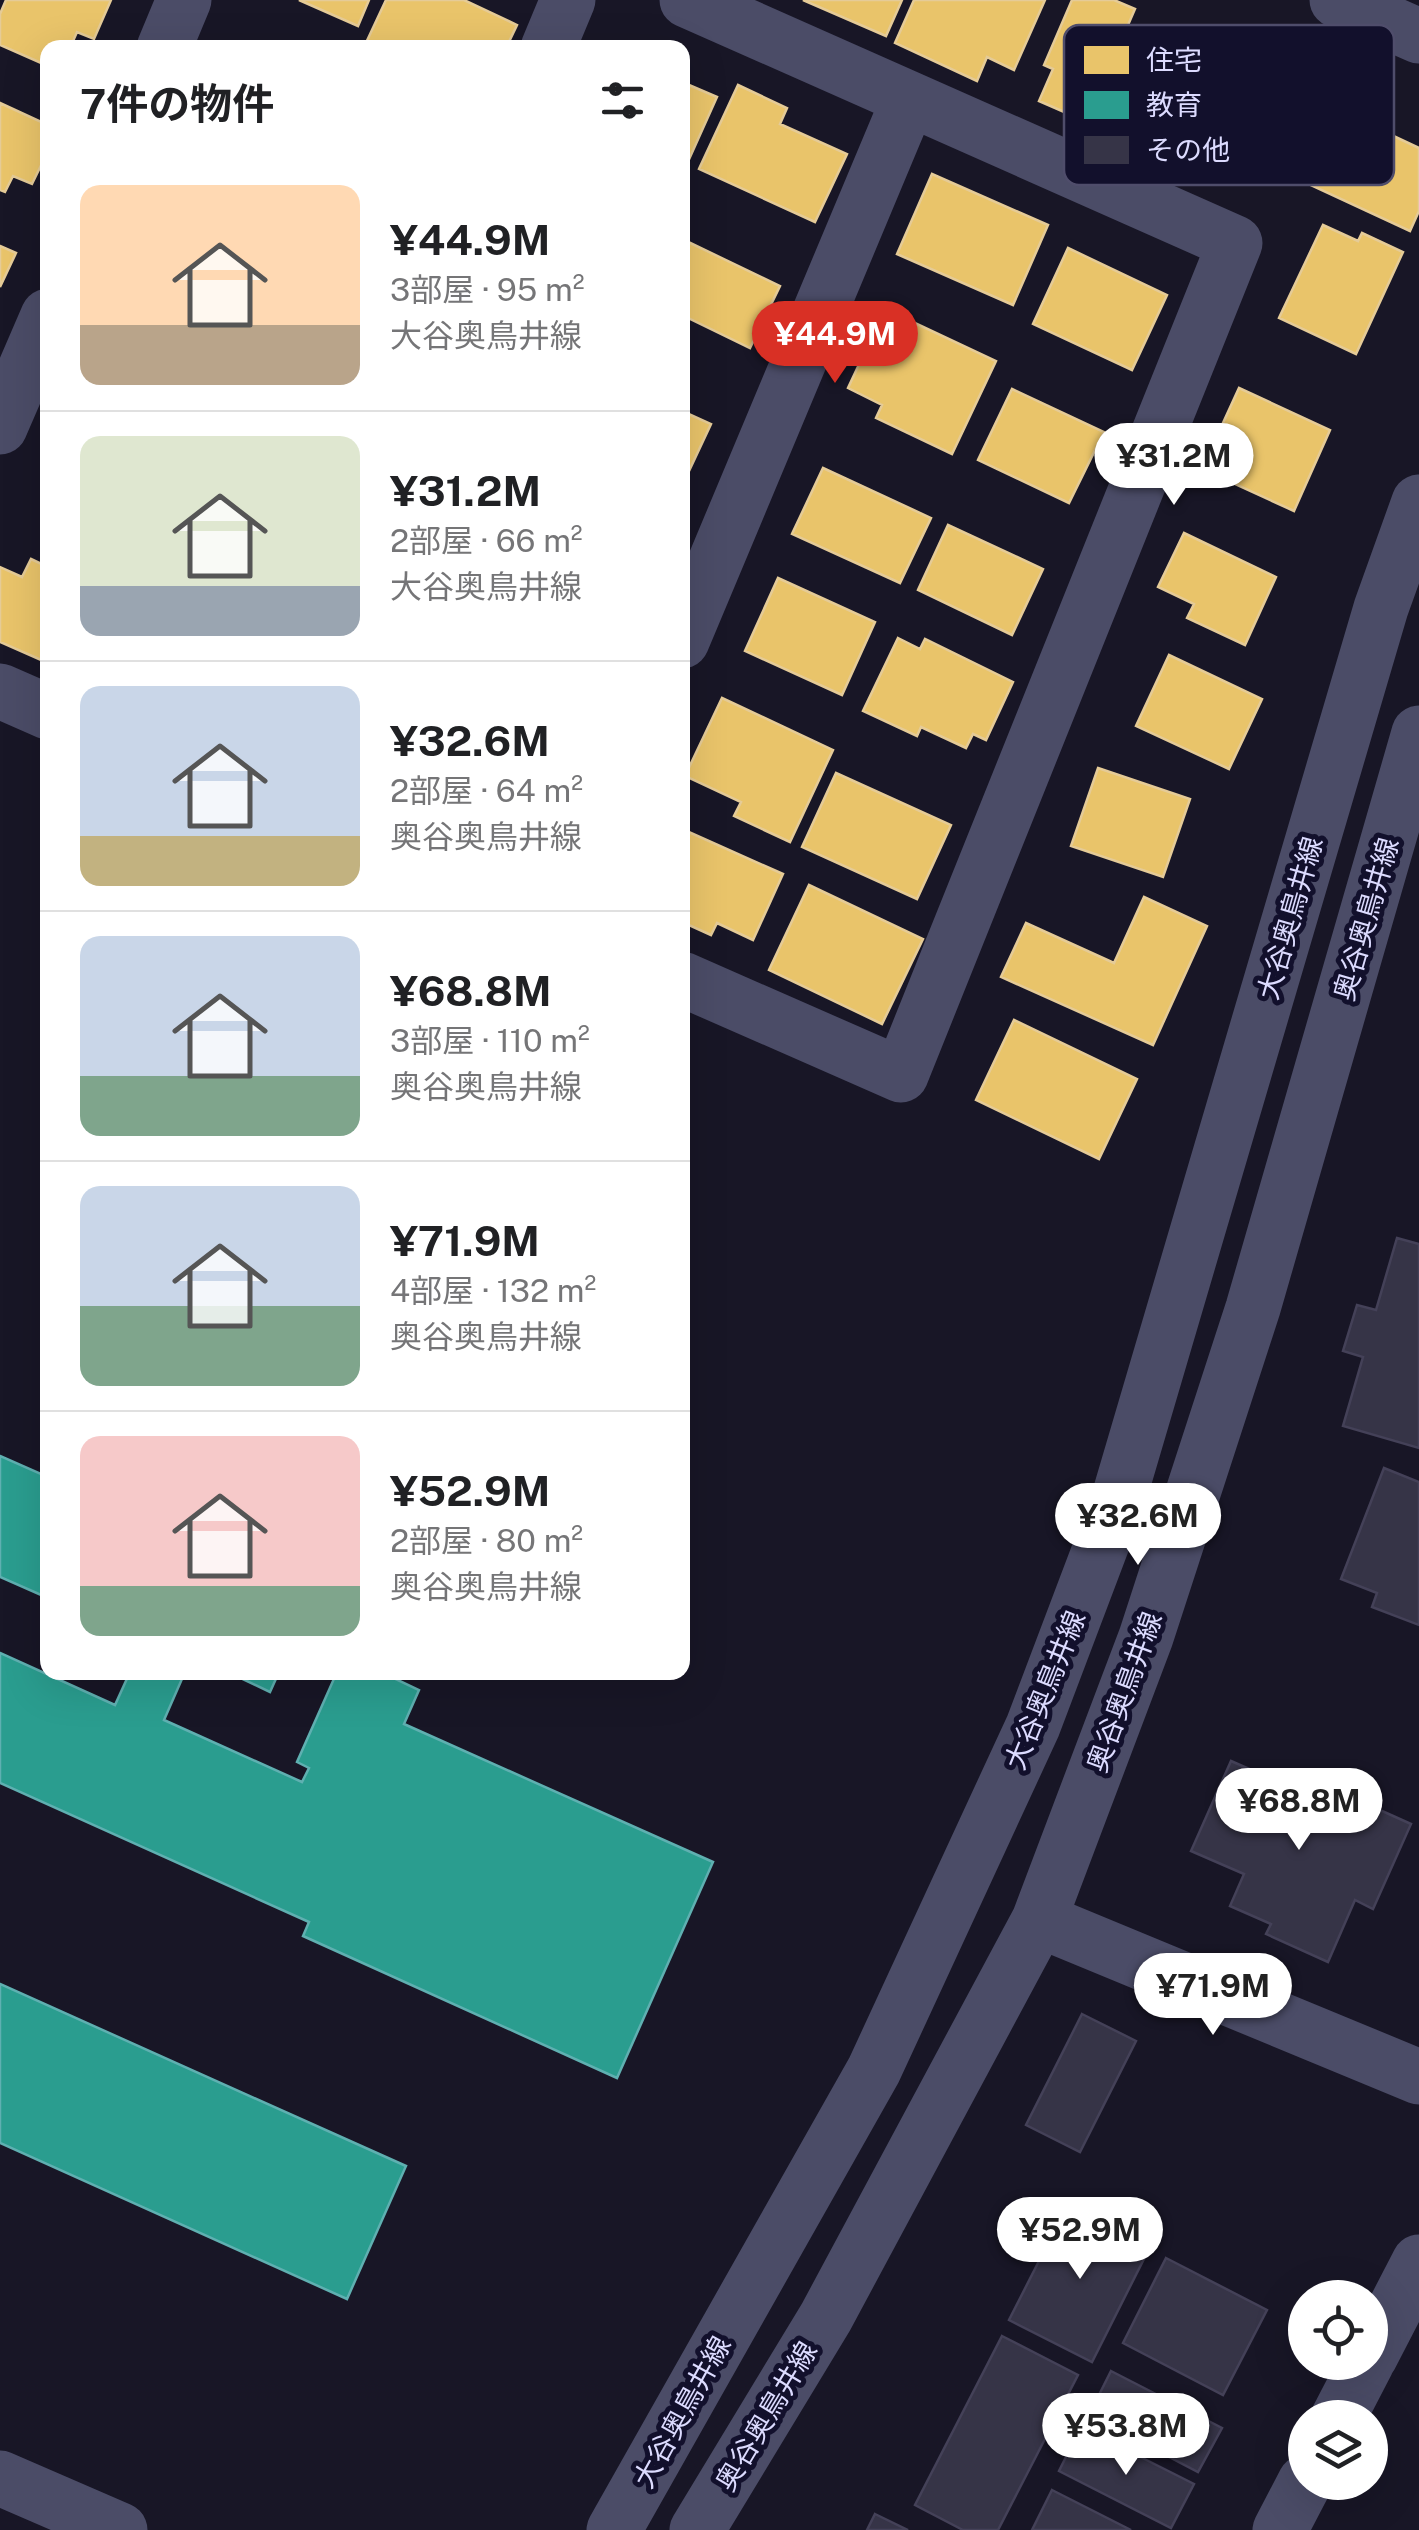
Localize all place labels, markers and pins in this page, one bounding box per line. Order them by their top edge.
pin: ¥44.9M [754,301,916,386]
pin: ¥31.2M [1093,423,1255,508]
pin: ¥32.6M [1057,1483,1219,1568]
pin: ¥68.8M [1218,1768,1380,1853]
pin: ¥71.9M [1132,1953,1294,2038]
pin: ¥52.9M [999,2197,1161,2282]
pin: ¥53.8M [1045,2393,1207,2478]

